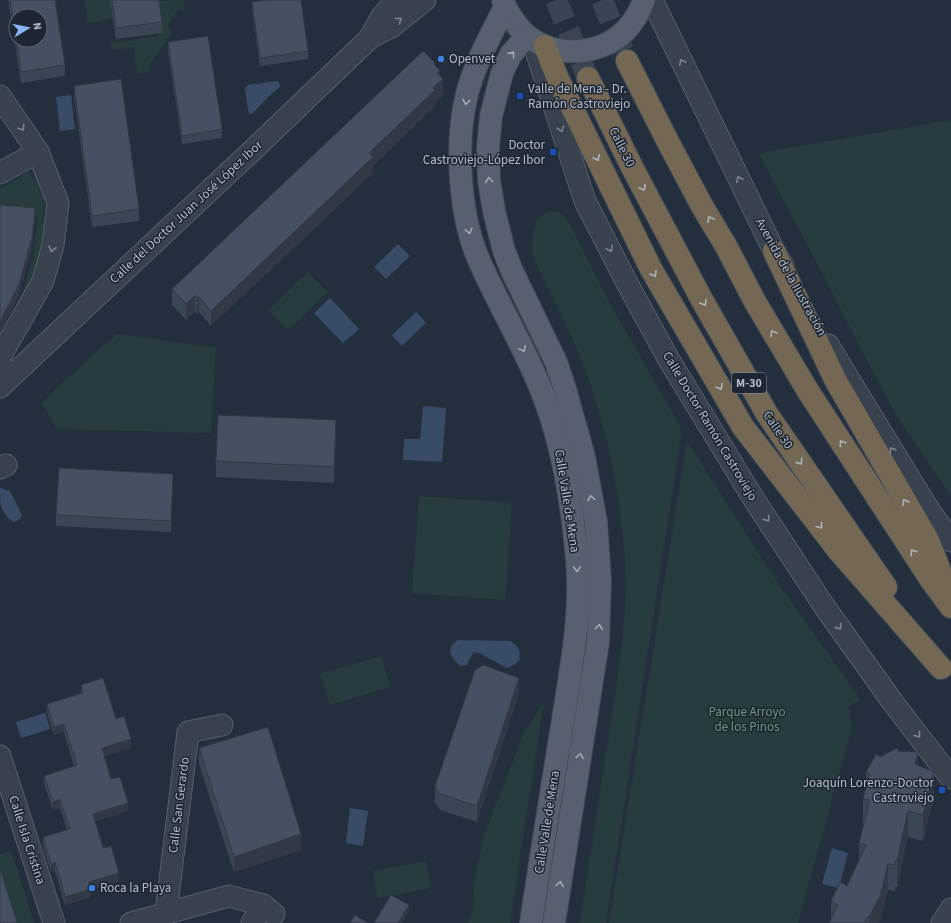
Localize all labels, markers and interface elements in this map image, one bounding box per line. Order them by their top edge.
north arrow [8,8,48,48]
one-way arrow [395,18,402,25]
text: N [29,21,45,31]
place label: Openvet [449,50,496,68]
one-way arrow [507,51,514,58]
marker: Openvet [436,54,446,64]
one-way arrow [679,58,687,66]
place label: Valle de Mena - Dr. Ramón Castroviejo [528,80,630,113]
marker: Valle de Mena - Dr. Ramón Castroviejo [515,91,525,101]
one-way arrow [462,99,470,105]
one-way arrow [17,124,25,131]
street label: Calle 30 [605,124,639,170]
one-way arrow [556,125,565,132]
street label: Calle del Doctor Juan José López Ibor [106,136,267,288]
place label: Doctor Castroviejo-López Ibor [423,136,545,169]
marker: Doctor Castroviejo-López Ibor [548,147,558,157]
one-way arrow [592,154,600,161]
one-way arrow [736,175,744,183]
one-way arrow [485,177,494,183]
one-way arrow [638,184,646,191]
street label: Avenida de la Ilustración [751,215,831,339]
one-way arrow [707,216,714,223]
one-way arrow [465,228,473,234]
one-way arrow [605,245,612,253]
one-way arrow [48,246,56,252]
one-way arrow [650,270,657,277]
one-way arrow [699,299,706,306]
one-way arrow [771,330,778,337]
one-way arrow [518,345,526,352]
street label: Calle Doctor Ramón Castroviejo [658,348,762,504]
road number: M-30 [732,373,766,393]
one-way arrow [716,382,723,390]
street label: Calle 30 [759,407,797,453]
one-way arrow [839,440,847,447]
one-way arrow [889,447,896,454]
street label: Calle Valle de Mena [550,448,584,554]
one-way arrow [795,458,803,465]
one-way arrow [588,495,596,501]
one-way arrow [903,498,910,506]
one-way arrow [762,515,770,522]
one-way arrow [815,522,822,529]
one-way arrow [910,549,918,556]
one-way arrow [573,566,582,572]
one-way arrow [834,623,842,630]
one-way arrow [595,624,604,630]
park label: Parque Arroyo de los Pinos [708,703,786,736]
one-way arrow [913,731,920,738]
one-way arrow [575,753,584,759]
street label: Calle San Gerardo [164,756,194,854]
street label: Calle Valle de Mena [530,769,564,875]
place label: Joaquín Lorenzo-Doctor Castroviejo [803,774,934,807]
marker: Joaquín Lorenzo-Doctor Castroviejo [937,785,947,795]
street label: Calle Isla Cristina [4,793,50,887]
place label: Roca la Playa [100,879,171,897]
one-way arrow [555,881,564,888]
marker: Roca la Playa [87,883,97,893]

